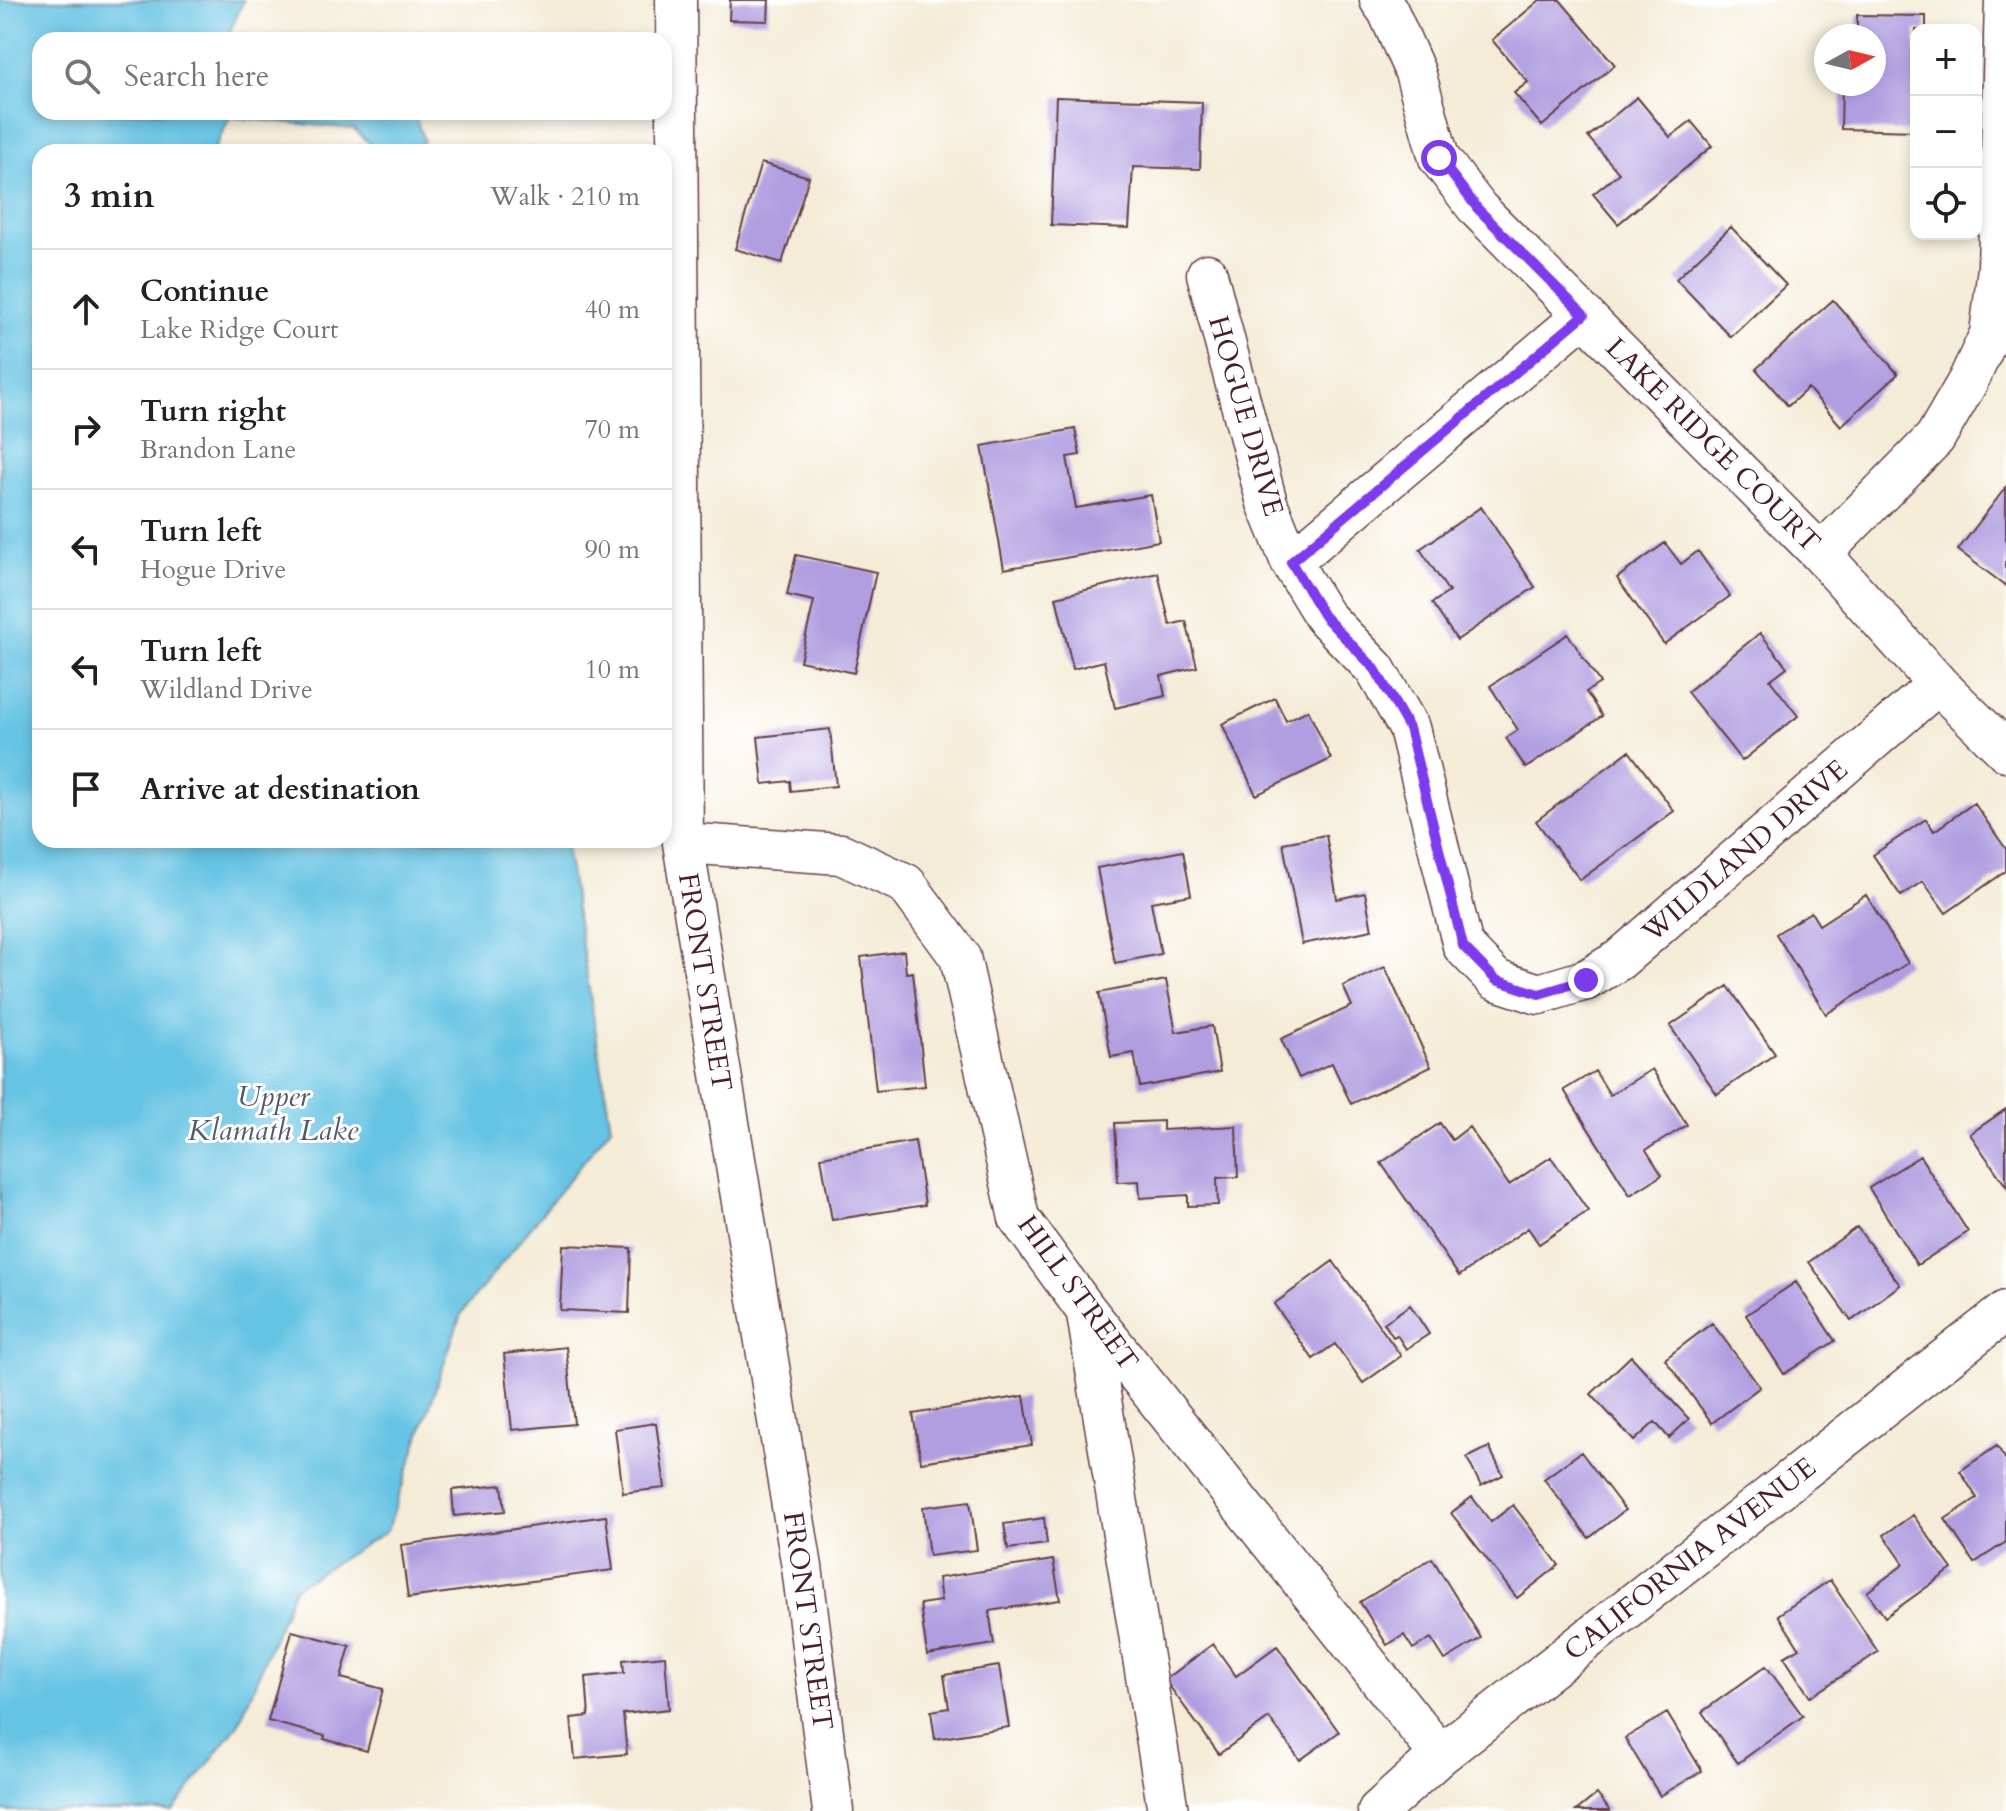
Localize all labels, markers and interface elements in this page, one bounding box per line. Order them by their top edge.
north arrow [1814,24,1886,96]
map controls [1910,24,1982,240]
button: + [1910,24,1982,96]
search box [32,32,672,120]
icon: search [60,54,104,98]
text: Search here [124,56,269,97]
button: − [1910,96,1982,168]
route start [1421,140,1457,176]
button: locate [1910,168,1982,240]
text: 3 min [64,173,155,219]
text: Walk · 210 m [490,179,640,214]
text: Continue [140,271,269,312]
icon: ahead [64,287,108,331]
text: 40 m [584,292,640,327]
street label: HOGUE DRIVE [1199,311,1293,521]
text: Lake Ridge Court [140,312,338,347]
street label: LAKE RIDGE COURT [1597,329,1829,561]
text: Turn right [140,391,286,432]
icon: right [64,407,108,451]
text: 70 m [584,412,640,447]
text: Brandon Lane [140,432,296,467]
text: Turn left [140,511,262,552]
icon: left [64,527,108,571]
text: 90 m [584,532,640,567]
text: Hogue Drive [140,552,286,587]
text: Turn left [140,631,262,672]
icon: left [64,647,108,691]
text: 10 m [584,652,640,687]
text: Wildland Drive [140,672,313,707]
street label: WILDLAND DRIVE [1633,751,1856,952]
icon: arrive [64,767,108,811]
text: Arrive at destination [140,769,420,810]
street label: FRONT STREET [669,870,741,1094]
route end [1568,962,1604,998]
water label: Upper Klamath Lake [188,1076,359,1151]
street label: HILL STREET [1009,1208,1147,1378]
street label: CALIFORNIA AVENUE [1556,1449,1824,1669]
street label: FRONT STREET [774,1509,842,1733]

